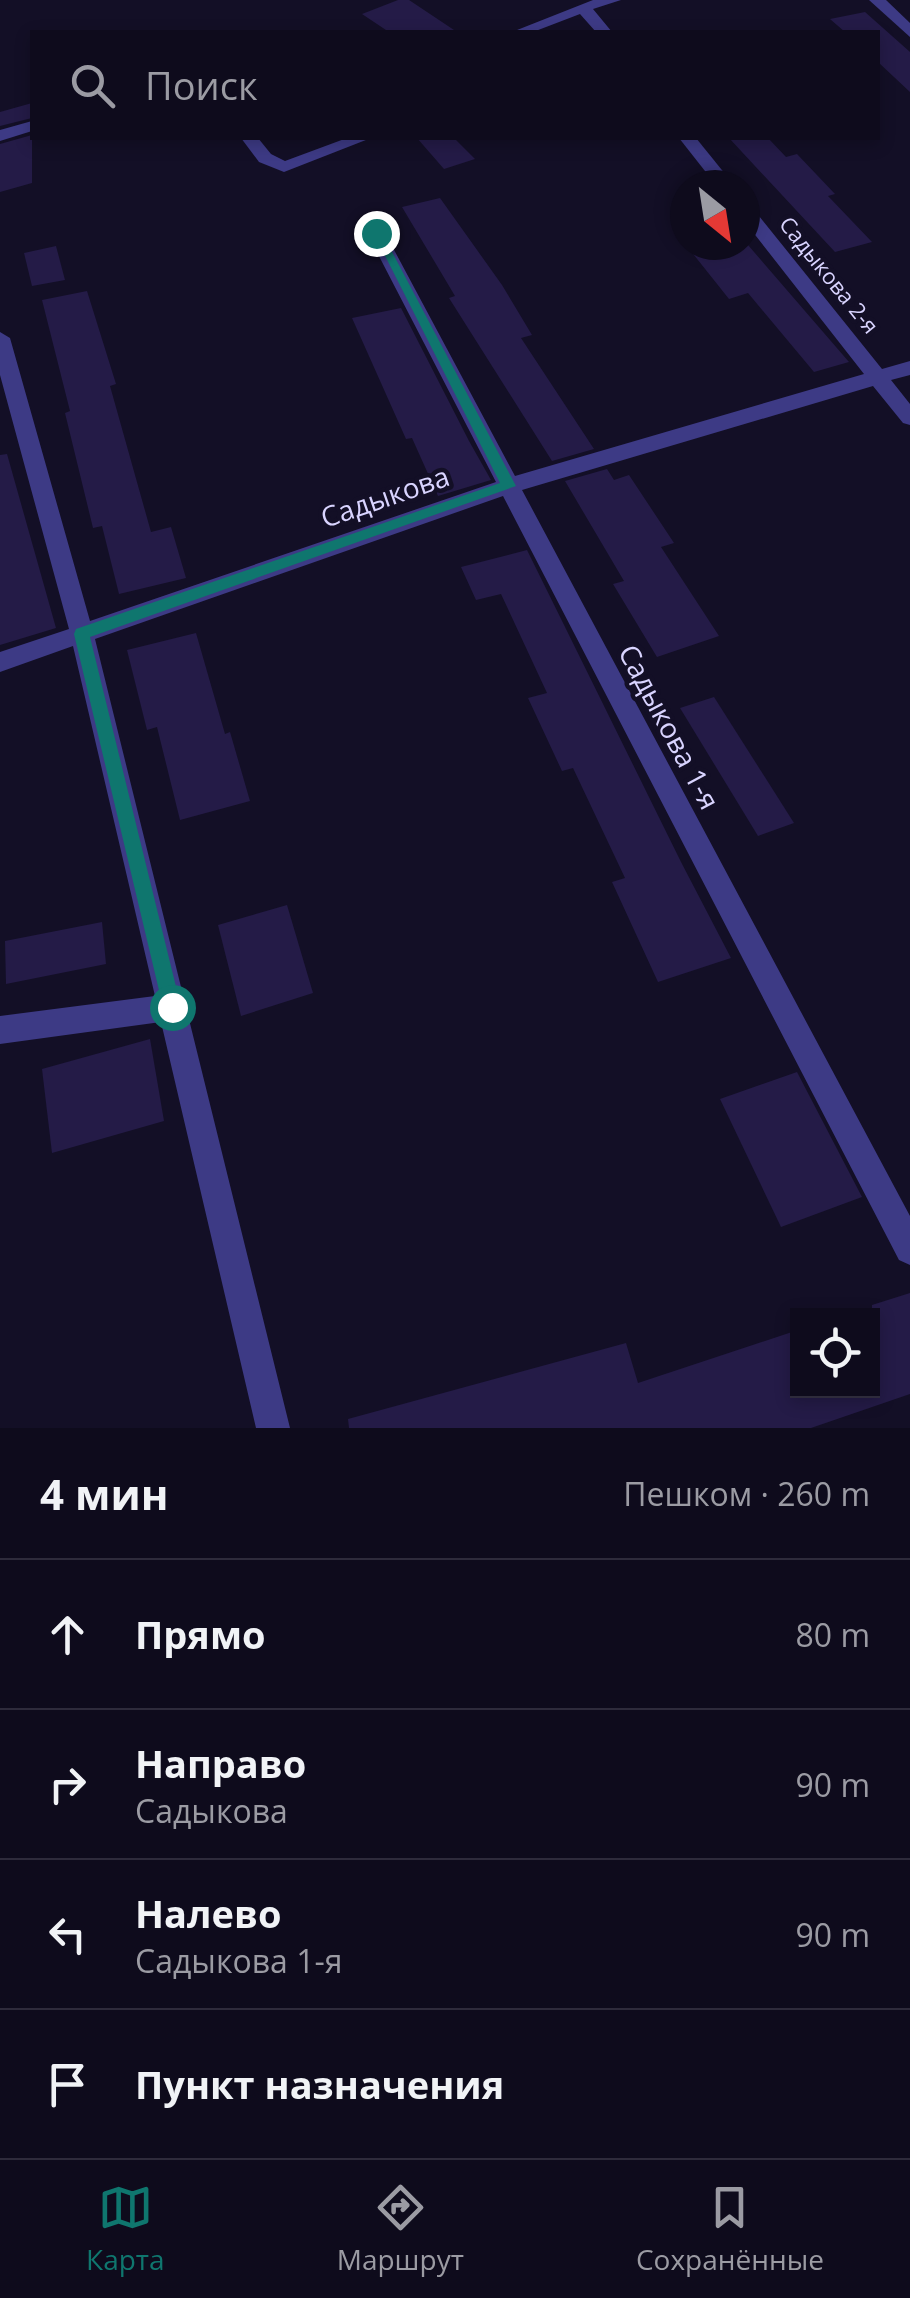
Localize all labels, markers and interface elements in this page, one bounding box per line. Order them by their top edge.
search box [30,30,880,140]
icon: search [65,58,120,113]
text: Поиск [145,59,258,111]
north arrow [670,170,760,260]
street label: Садыкова 2-я [773,210,886,339]
route end [354,211,400,257]
street label: Садыкова [315,456,454,536]
street label: Садыкова 1-я [610,637,729,816]
route start [150,985,196,1031]
map controls [790,1308,880,1398]
button: locate [790,1308,880,1398]
text: 4 мин [40,1465,168,1522]
text: Пешком · 260 m [623,1472,870,1515]
icon: ahead [40,1607,95,1662]
text: Прямо [135,1608,266,1660]
text: 80 m [795,1613,870,1656]
text: Направо [135,1737,306,1789]
icon: right [40,1757,95,1812]
text: 90 m [795,1763,870,1806]
text: Садыкова [135,1789,288,1832]
text: Налево [135,1887,281,1939]
icon: left [40,1907,95,1962]
text: 90 m [795,1913,870,1956]
text: Садыкова 1-я [135,1939,342,1982]
icon: arrive [40,2057,95,2112]
text: Пункт назначения [135,2058,504,2110]
tab: Карта [86,2180,165,2278]
tab: Маршрут [337,2180,464,2278]
tab: Сохранённые [636,2180,824,2278]

